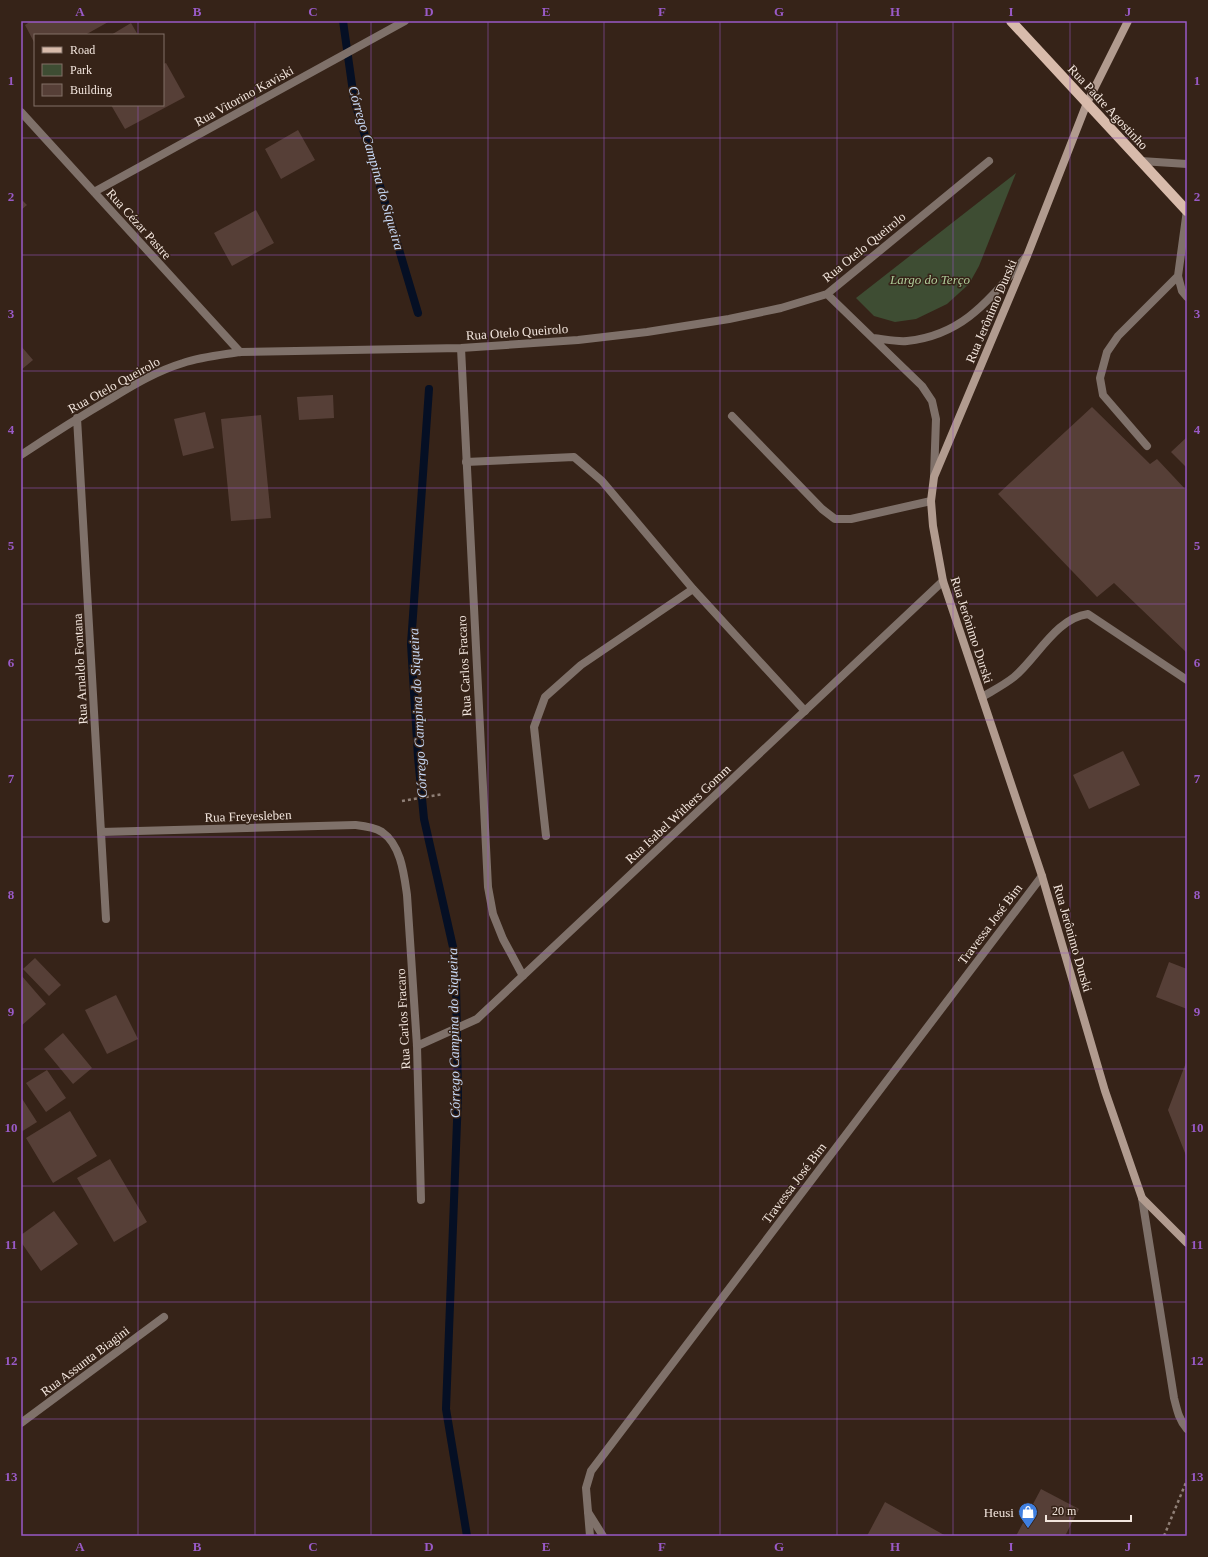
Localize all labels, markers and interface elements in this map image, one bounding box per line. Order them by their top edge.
text: A [75,4,85,19]
text: B [193,4,202,19]
text: C [308,4,318,19]
text: D [424,4,434,19]
text: E [542,4,550,19]
text: F [658,4,666,19]
text: G [774,4,784,19]
text: H [890,4,900,19]
text: I [1008,4,1014,19]
text: J [1125,4,1132,19]
legend [34,34,164,106]
text: Road [70,43,95,57]
street label: Rua Padre Agostinho [1065,61,1151,153]
street label: Rua Vitorino Kaviski [192,62,296,129]
text: Park [70,63,92,77]
text: 1 [8,73,14,88]
text: 1 [1194,73,1200,88]
text: Building [70,83,112,97]
water label: Córrego Campina do Siqueira [345,84,407,252]
street label: Rua Cézar Pastre [103,186,175,262]
text: 2 [8,189,14,204]
text: 2 [1194,189,1200,204]
street label: Rua Otelo Queirolo [819,209,909,285]
street label: Rua Jerônimo Durski [962,257,1020,365]
park label: Largo do Terço [889,272,970,287]
text: 3 [8,306,15,321]
text: 3 [1194,306,1201,321]
street label: Rua Otelo Queirolo [465,321,569,343]
street label: Rua Otelo Queirolo [66,354,162,416]
text: 4 [8,422,15,437]
text: 4 [1194,422,1201,437]
text: 5 [8,538,15,553]
text: 5 [1194,538,1201,553]
street label: Rua Jerônimo Durski [948,575,996,686]
street label: Rua Arnaldo Fontana [70,613,90,725]
street label: Rua Carlos Fracaro [454,615,474,717]
water label: Córrego Campina do Siqueira [406,628,430,798]
text: 6 [8,655,15,670]
text: 6 [1194,655,1201,670]
street label: Rua Isabel Withers Gomm [622,761,734,867]
text: 7 [8,771,15,786]
text: 7 [1194,771,1201,786]
street label: Rua Freyesleben [204,807,292,825]
street label: Travessa José Bim [955,881,1025,967]
street label: Rua Jerônimo Durski [1050,882,1096,994]
text: 8 [8,887,15,902]
text: 8 [1194,887,1201,902]
water label: Córrego Campina do Siqueira [445,948,463,1118]
street label: Rua Carlos Fracaro [393,968,413,1070]
text: 9 [8,1004,15,1019]
text: 9 [1194,1004,1201,1019]
text: 10 [5,1120,18,1135]
text: 10 [1191,1120,1204,1135]
street label: Travessa José Bim [759,1140,829,1226]
text: 11 [5,1237,17,1252]
text: 11 [1191,1237,1203,1252]
street label: Rua Assunta Biagini [38,1323,133,1399]
text: 12 [5,1353,18,1368]
text: 12 [1191,1353,1204,1368]
text: 13 [5,1469,18,1484]
text: 13 [1191,1469,1204,1484]
scale bar [1046,1497,1131,1523]
shop icon: Heusi [1017,1501,1039,1529]
text: 20 m [1052,1504,1077,1518]
place label: Heusi [984,1505,1014,1520]
text: A [75,1539,85,1554]
text: B [193,1539,202,1554]
text: C [308,1539,318,1554]
text: D [424,1539,434,1554]
text: E [542,1539,550,1554]
text: F [658,1539,666,1554]
text: G [774,1539,784,1554]
text: H [890,1539,900,1554]
text: I [1008,1539,1014,1554]
text: J [1125,1539,1132,1554]

